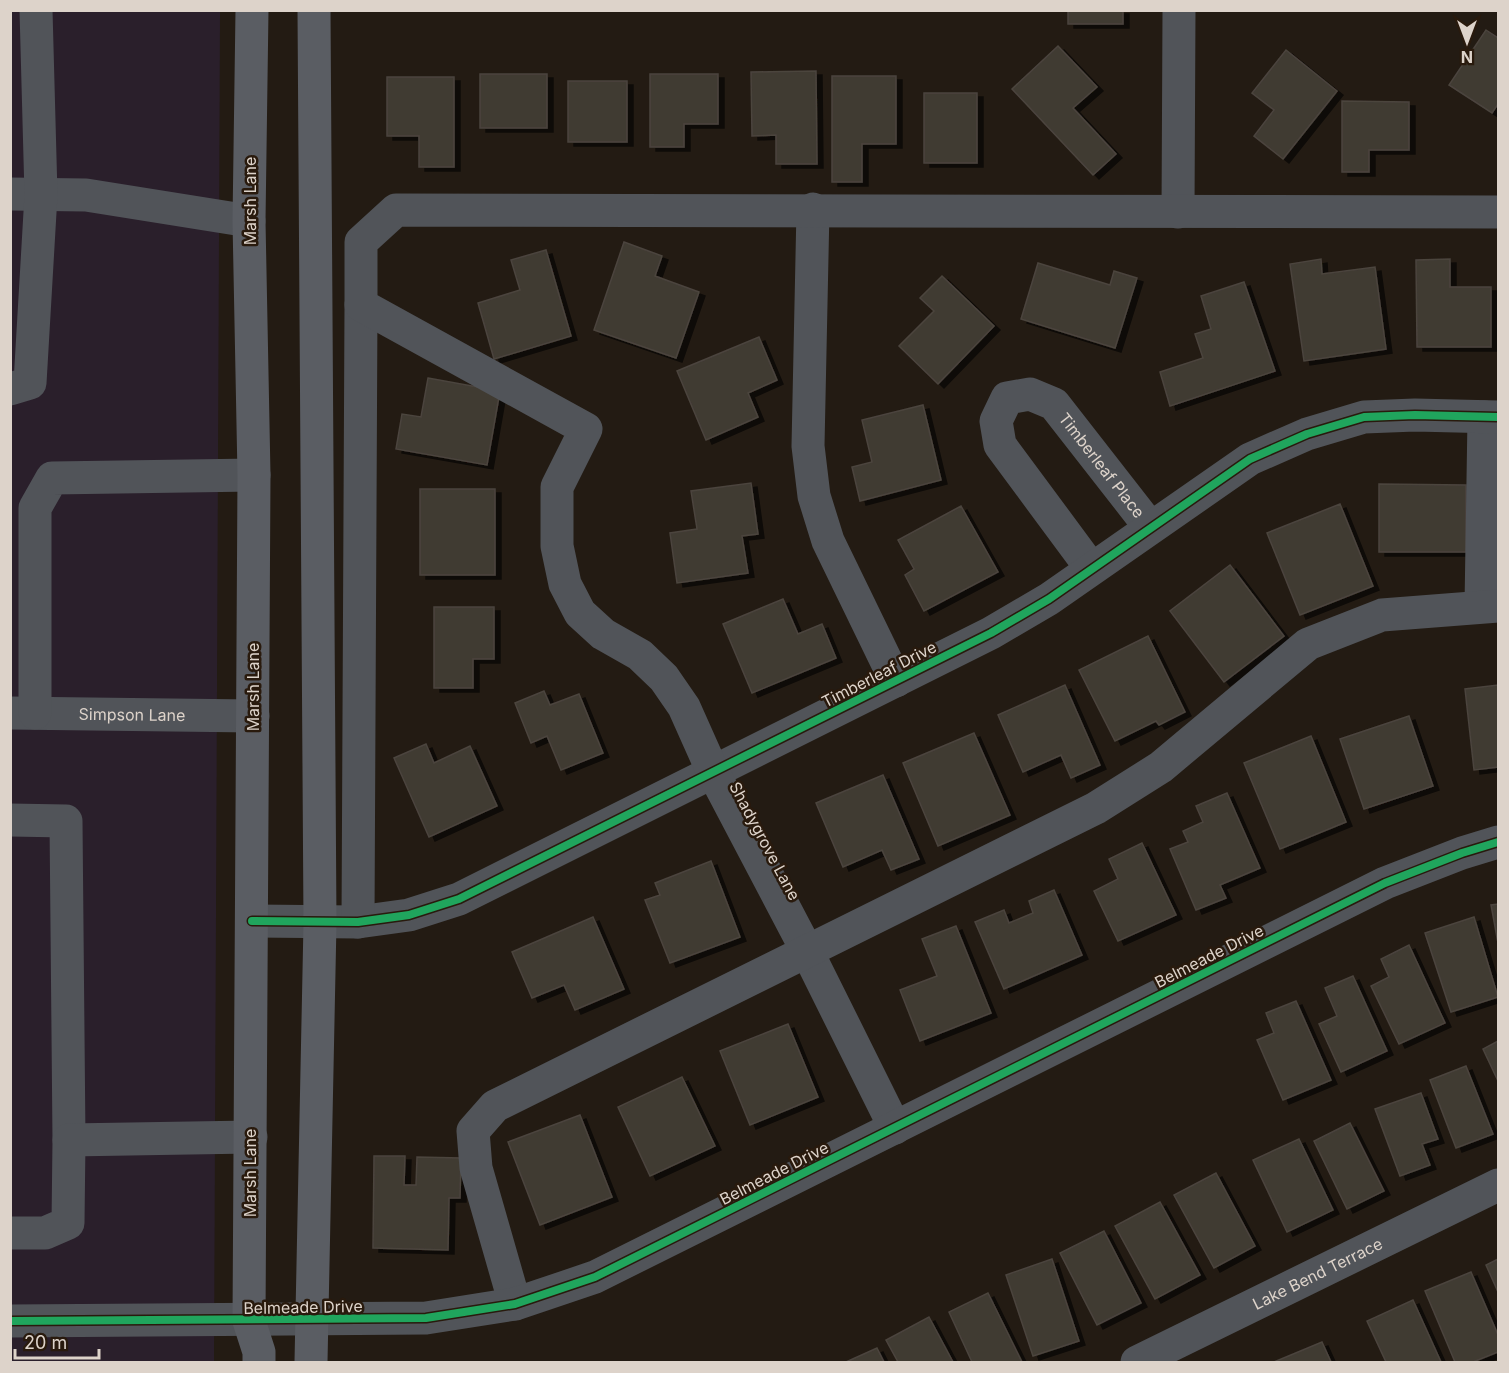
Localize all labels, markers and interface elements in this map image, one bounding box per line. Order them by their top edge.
north arrow [1437,12,1497,72]
text: N [1461,47,1473,67]
street label: Marsh Lane [240,157,260,245]
street label: Timberleaf Place [1055,409,1149,522]
street label: Timberleaf Drive [818,636,940,712]
street label: Marsh Lane [243,643,263,731]
street label: Simpson Lane [78,704,185,725]
street label: Shadygrove Lane [725,778,805,904]
street label: Belmeade Drive [1151,920,1267,992]
street label: Marsh Lane [240,1129,260,1217]
street label: Belmeade Drive [716,1137,832,1209]
street label: Lake Bend Terrace [1249,1233,1386,1314]
street label: Belmeade Drive [243,1296,363,1318]
scale bar [15,1322,99,1360]
text: 20 m [24,1332,67,1353]

